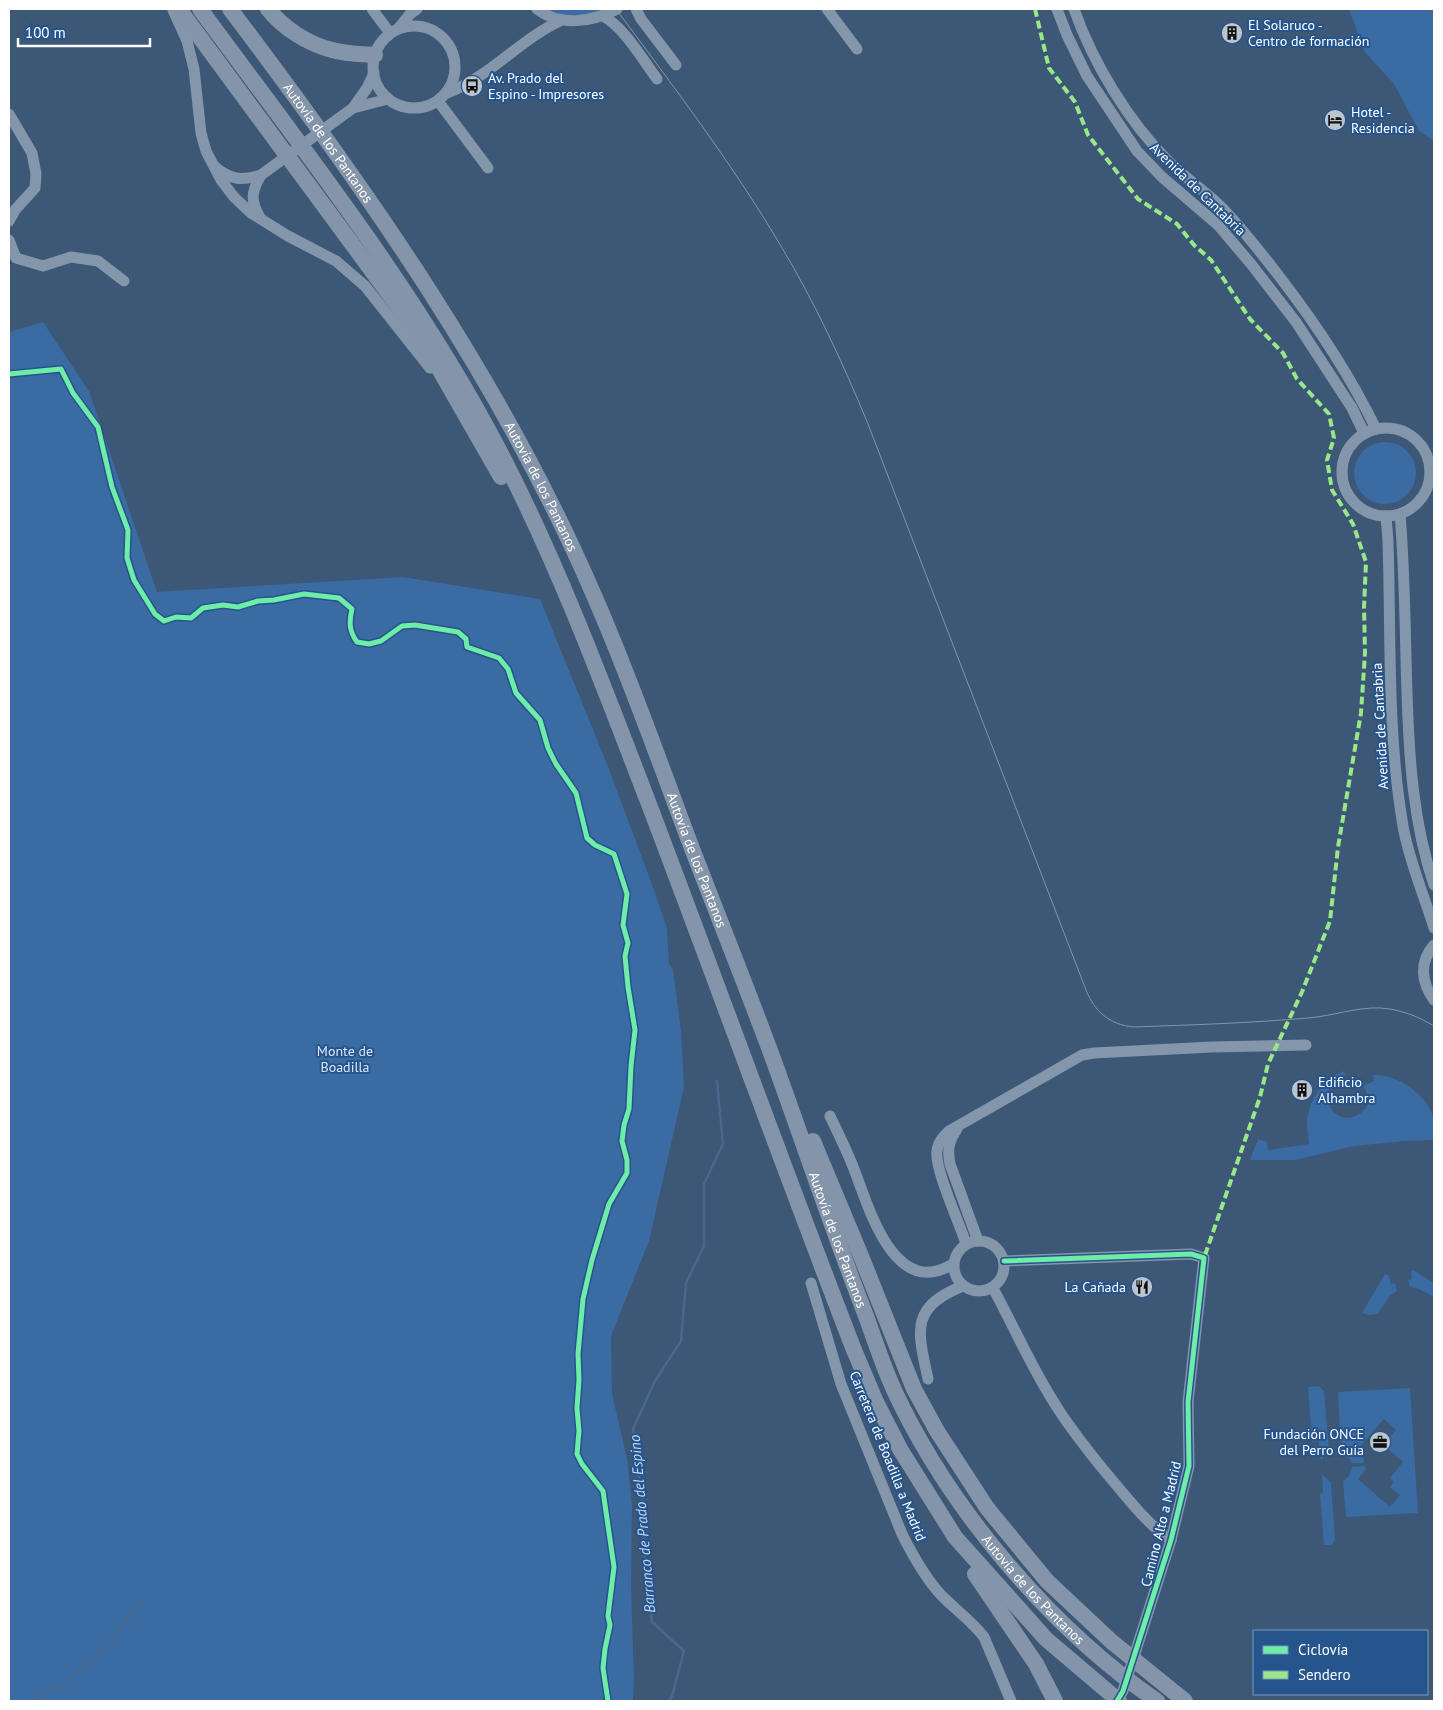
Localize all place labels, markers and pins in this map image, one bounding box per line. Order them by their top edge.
place label: El Solaruco - Centro de formación [1248,16,1370,50]
building icon: El Solaruco - Centro de formación [1220,21,1244,45]
place label: Av. Prado del Espino - Impresores [488,69,604,103]
bus stop icon: Av. Prado del Espino - Impresores [460,74,484,98]
place label: Hotel - Residencia [1351,103,1415,137]
hotel icon: Hotel - Residencia [1323,108,1347,132]
place label: Edificio Alhambra [1318,1073,1376,1107]
building icon: Edificio Alhambra [1290,1078,1314,1102]
restaurant icon: La Cañada [1130,1275,1154,1299]
place label: La Cañada [1065,1278,1126,1296]
place label: Fundación ONCE del Perro Guía [1264,1425,1364,1459]
office icon: Fundación ONCE del Perro Guía [1368,1430,1392,1454]

